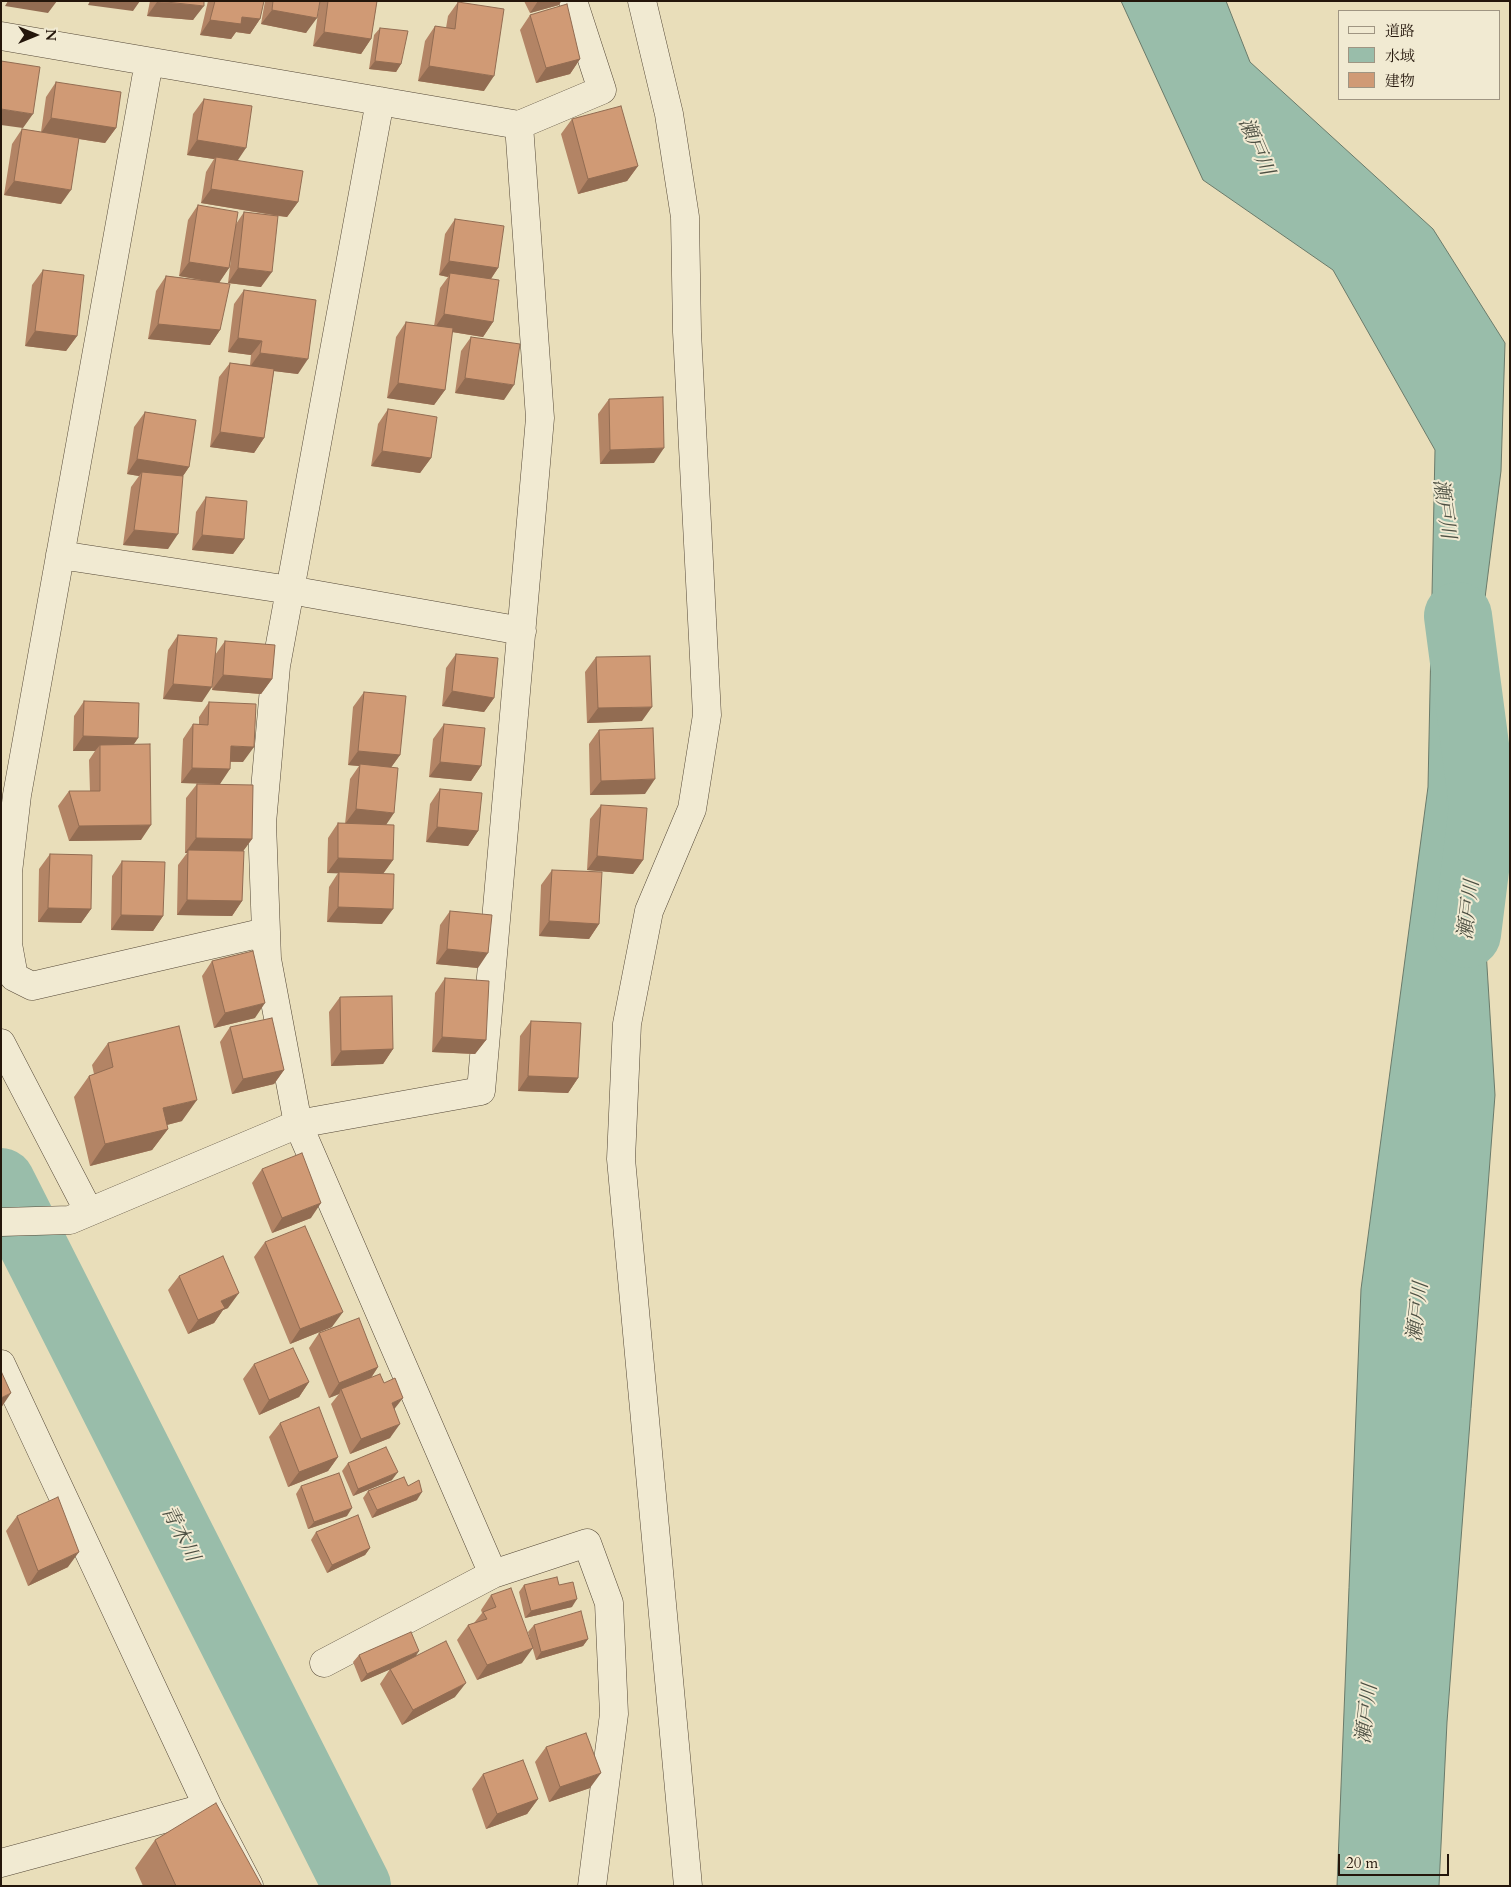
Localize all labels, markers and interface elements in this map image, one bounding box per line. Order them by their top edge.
north arrow [10,10,60,60]
legend [1338,10,1501,100]
text: 道路 [1385,21,1415,41]
text: N [41,29,60,41]
text: 水域 [1385,46,1415,66]
text: 建物 [1385,71,1415,91]
water label: 瀬戸川 [1232,115,1278,179]
water label: 瀬戸川 [1427,478,1459,540]
water label: 瀬戸川 [1454,879,1486,941]
water label: 瀬戸川 [1403,1281,1435,1343]
water label: 青木川 [155,1502,203,1566]
water label: 瀬戸川 [1352,1683,1384,1745]
scale bar [1341,1844,1452,1876]
text: 20 m [1346,1853,1378,1873]

